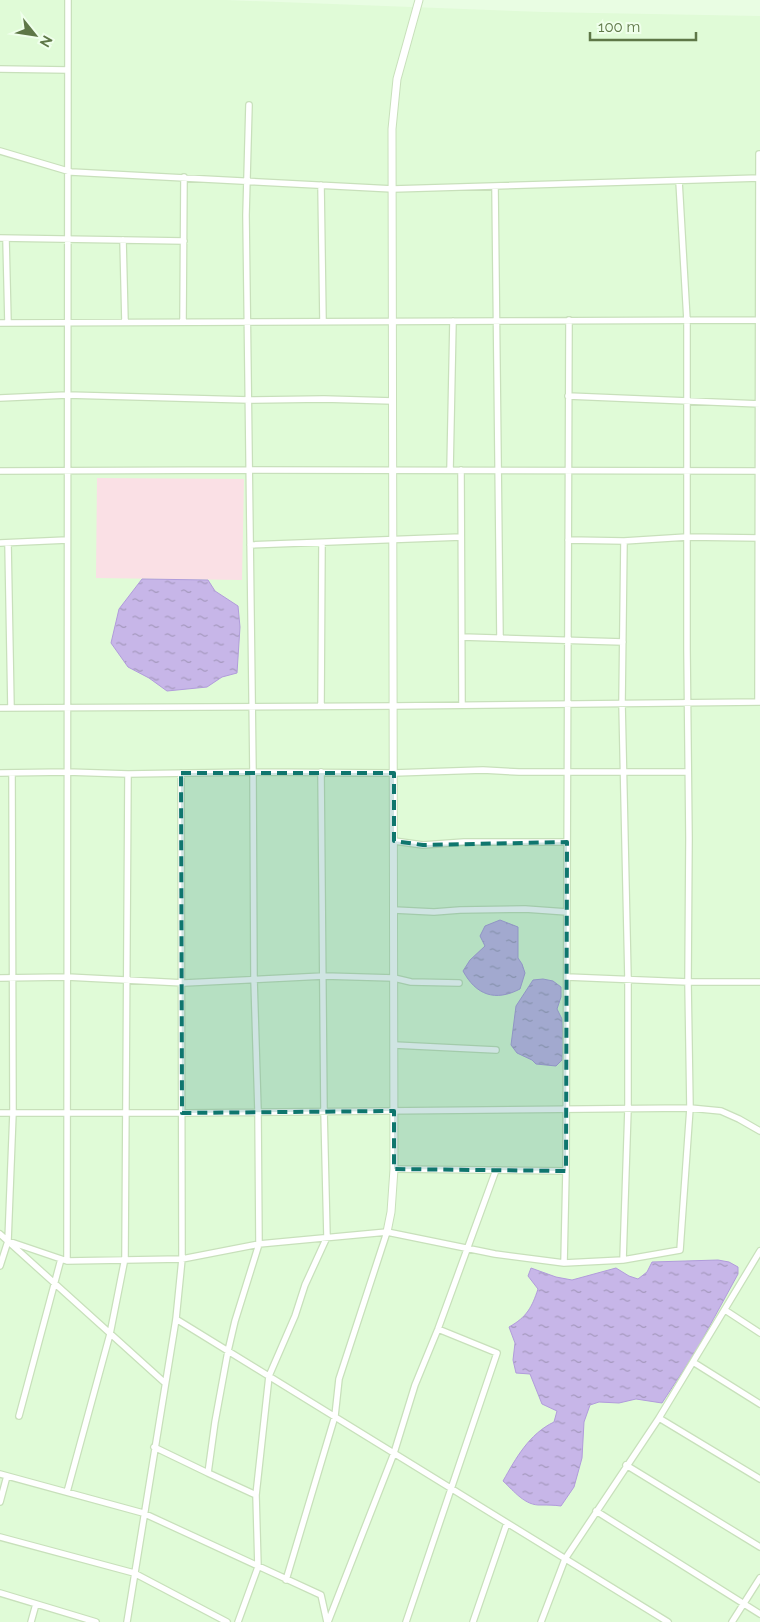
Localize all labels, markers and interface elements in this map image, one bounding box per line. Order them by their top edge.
north arrow [10,10,60,60]
scale bar [590,10,696,42]
text: 100 m [598,18,640,36]
text: N [37,33,56,50]

